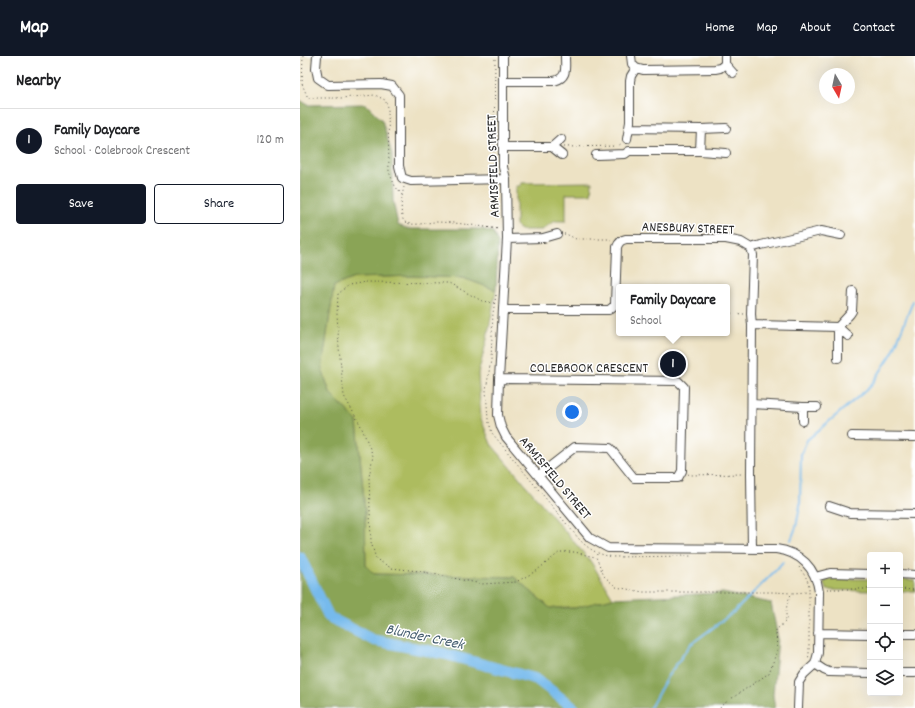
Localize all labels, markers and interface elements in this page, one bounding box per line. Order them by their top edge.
text: Map [20,15,49,42]
text: Home [705,18,734,38]
text: Map [756,18,778,38]
text: About [800,18,831,38]
text: Contact [853,18,895,38]
north arrow [819,68,855,104]
text: Nearby [16,70,60,94]
street label: ARMISFIELD STREET [482,114,506,218]
text: Family Daycare [54,120,140,142]
text: 1 [28,131,30,150]
text: 120 m [256,131,284,150]
text: School · Colebrook Crescent [54,142,190,161]
button: Save [16,184,146,224]
button: Share [154,184,284,224]
street label: ANESBURY STREET [641,217,735,241]
popup [616,284,730,336]
text: Family Daycare [630,290,716,312]
text: School [630,312,662,331]
pin: 1 [660,349,686,379]
street label: COLEBROOK CRESCENT [530,359,649,379]
your location [562,402,582,422]
street label: ARMISFIELD STREET [514,432,596,525]
map controls [867,552,903,696]
button: + [867,552,903,588]
button: − [867,588,903,624]
water label: Blunder Creek [384,619,467,657]
button: locate [867,624,903,660]
button: layers [867,660,903,696]

